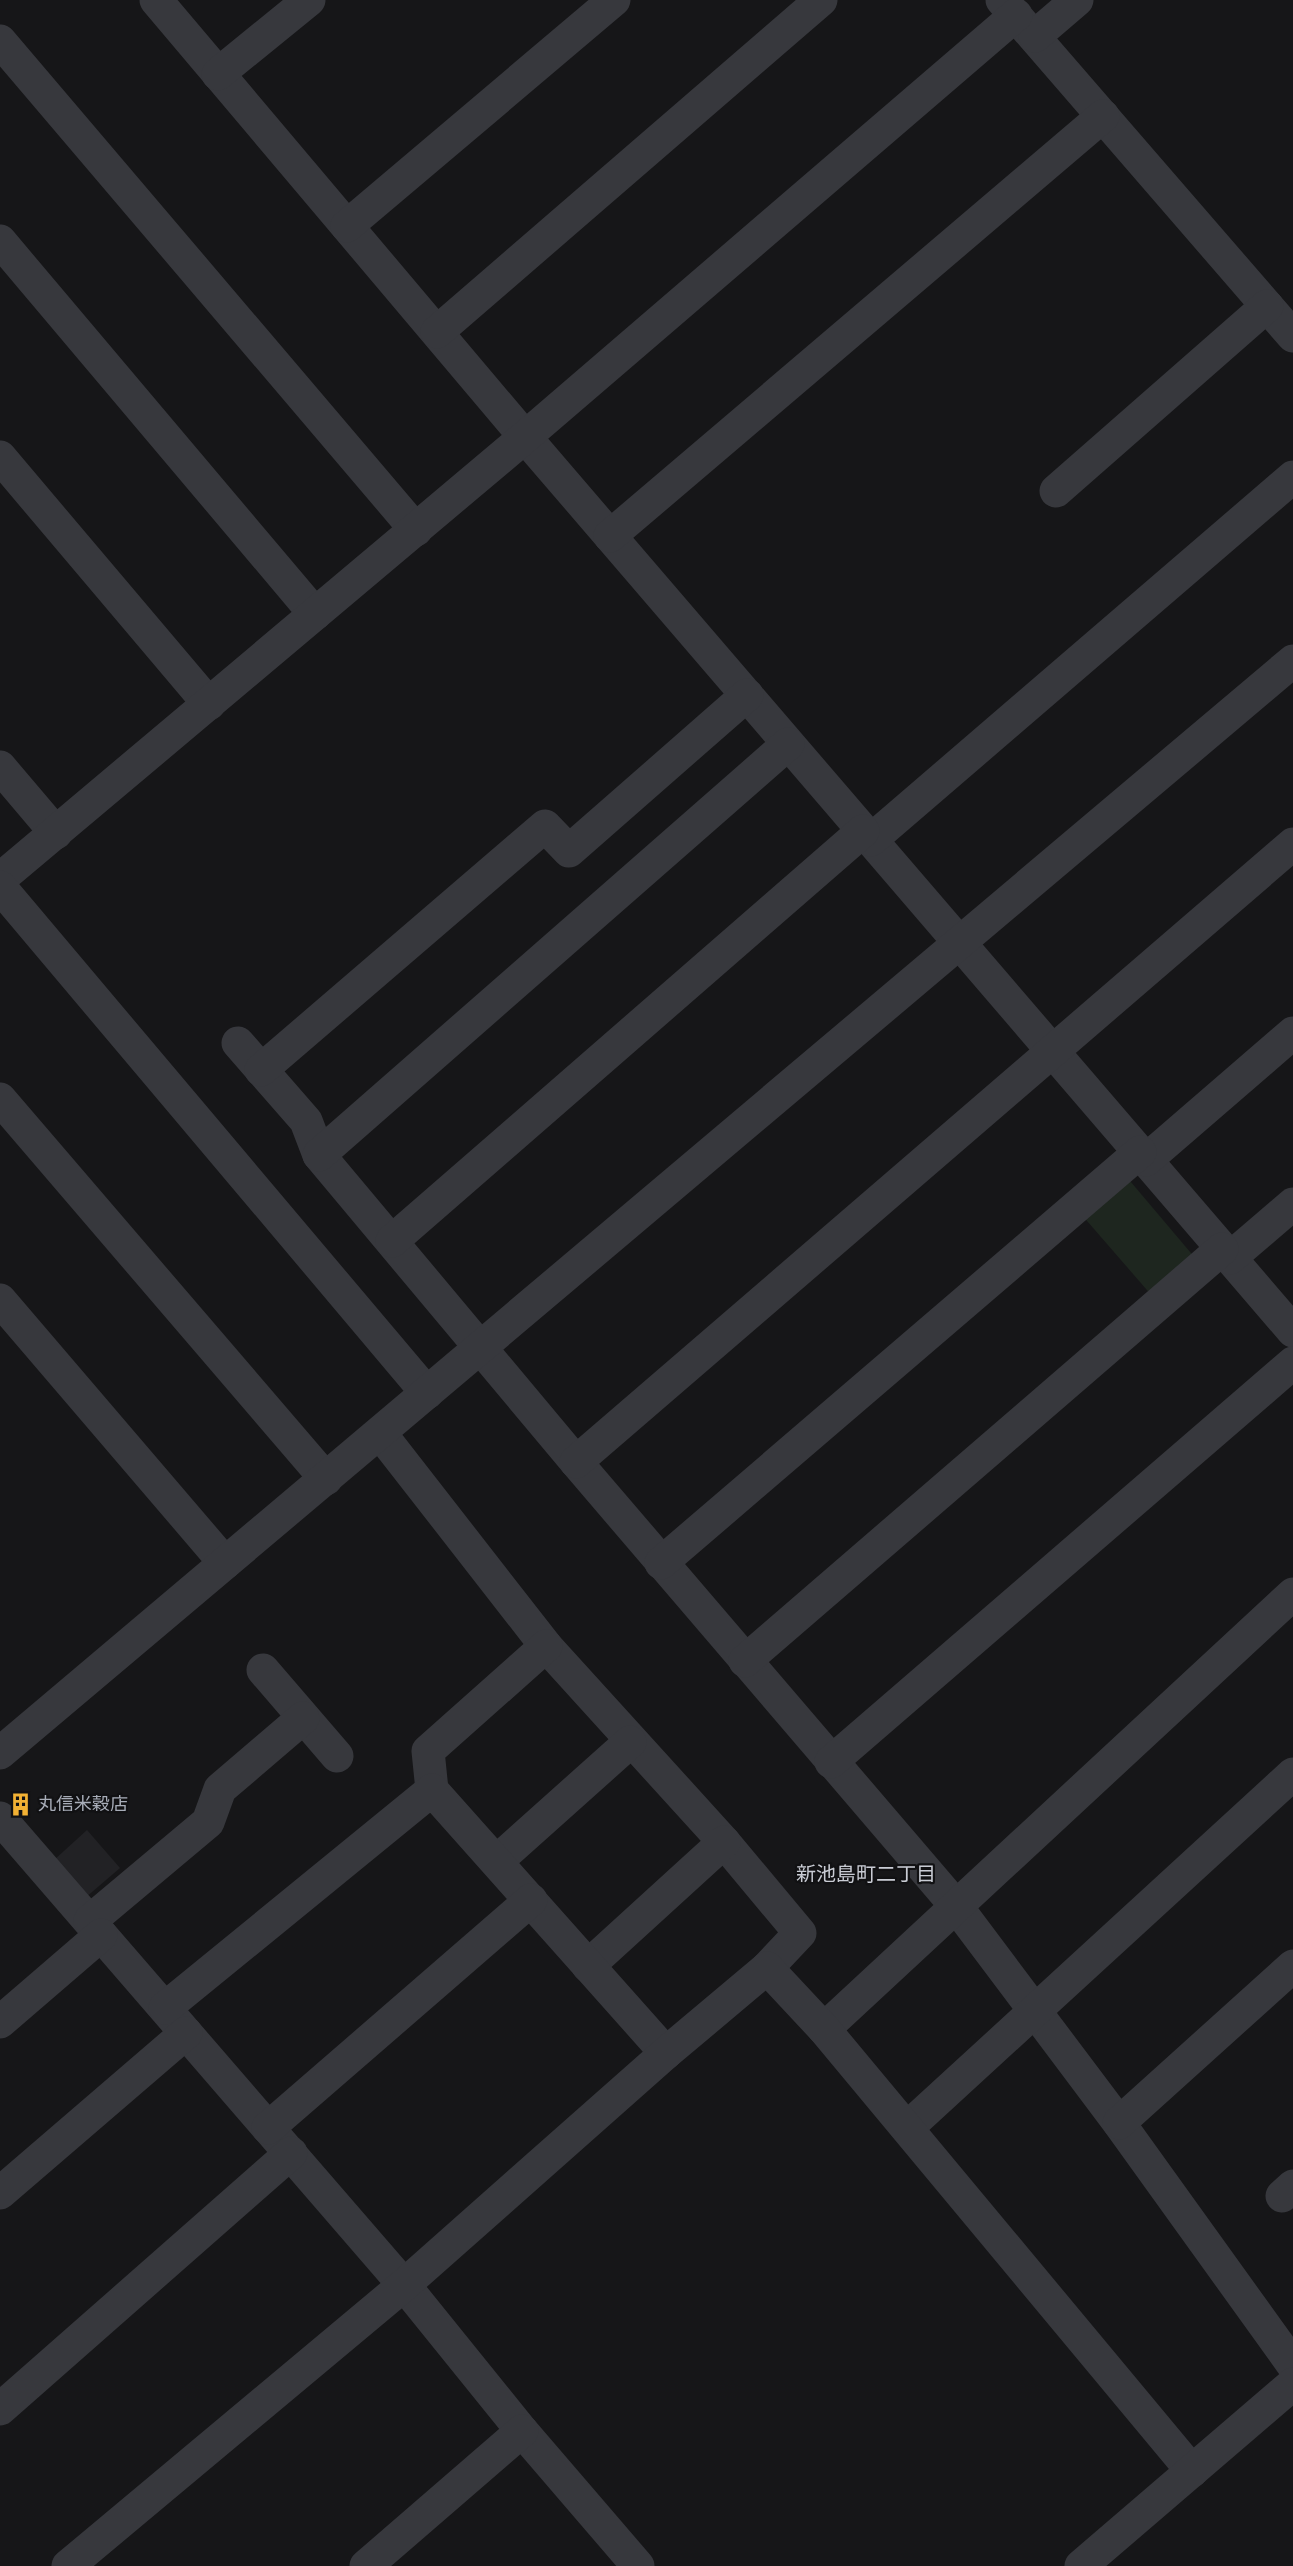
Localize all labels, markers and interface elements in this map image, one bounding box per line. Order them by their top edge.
building icon: 丸信米穀店 [7,1791,33,1817]
place label: 丸信米穀店 [38,1792,128,1817]
district label: 新池島町二丁目 [796,1861,936,1889]

